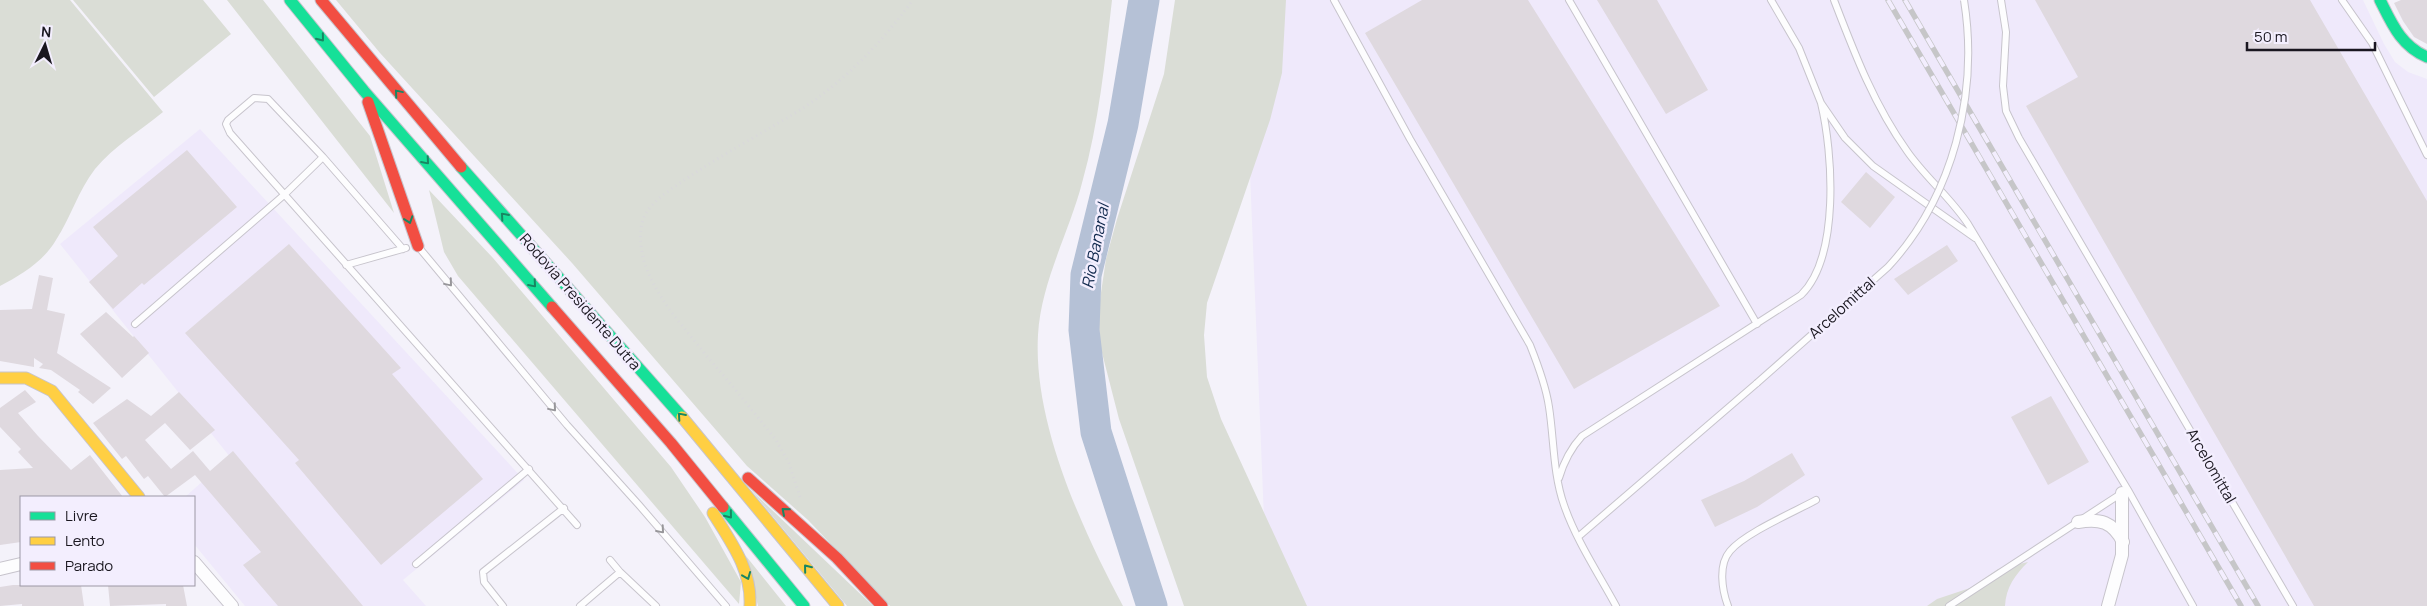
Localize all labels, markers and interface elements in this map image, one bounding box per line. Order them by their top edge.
north arrow [20,20,70,70]
scale bar [2247,20,2374,52]
text: N [40,22,52,41]
text: 50 m [2254,26,2288,47]
one-way arrow [315,32,323,41]
one-way arrow [394,89,403,98]
one-way arrow [421,156,430,165]
water label: Rio Bananal [1076,200,1114,290]
one-way arrow [501,212,510,221]
one-way arrow [403,215,413,224]
street label: Rodovia Presidente Dutra [515,229,646,375]
street label: Arcelomittal [1804,272,1880,343]
one-way arrow [443,278,452,287]
one-way arrow [527,279,536,288]
one-way arrow [547,403,556,412]
one-way arrow [678,413,687,422]
street label: Arcelomittal [2182,424,2241,507]
legend [20,496,195,586]
text: Livre [65,505,98,526]
one-way arrow [782,507,791,516]
one-way arrow [723,509,732,518]
one-way arrow [655,524,663,533]
text: Lento [65,530,105,551]
text: Parado [65,555,113,576]
one-way arrow [804,565,812,574]
one-way arrow [741,571,752,580]

